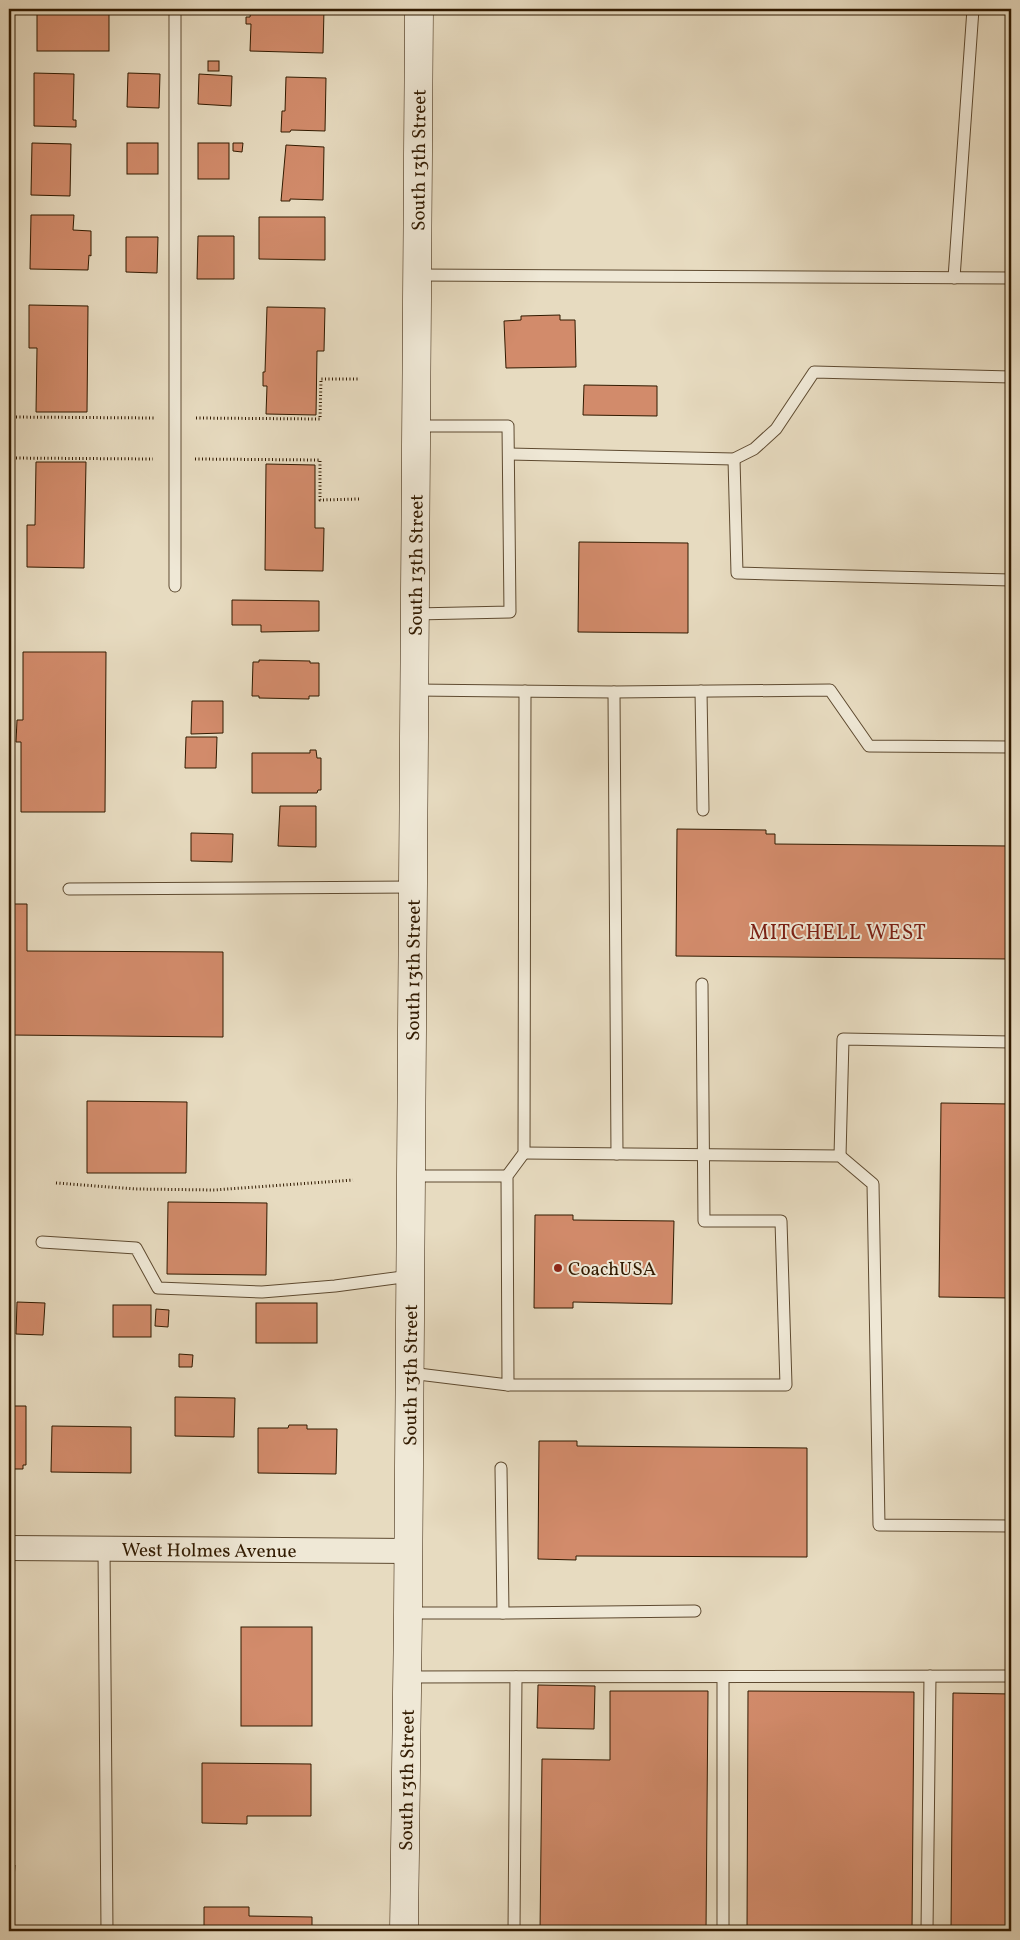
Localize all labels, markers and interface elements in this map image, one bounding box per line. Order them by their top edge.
street label: South 13th Street [406,89,433,231]
street label: South 13th Street [404,494,431,636]
street label: South 13th Street [401,899,428,1041]
district label: MITCHELL WEST [749,919,927,948]
place label: CoachUSA [568,1257,656,1283]
marker: CoachUSA [552,1262,564,1274]
street label: South 13th Street [398,1304,425,1446]
street label: West Holmes Avenue [121,1538,297,1565]
street label: South 13th Street [394,1709,422,1851]

